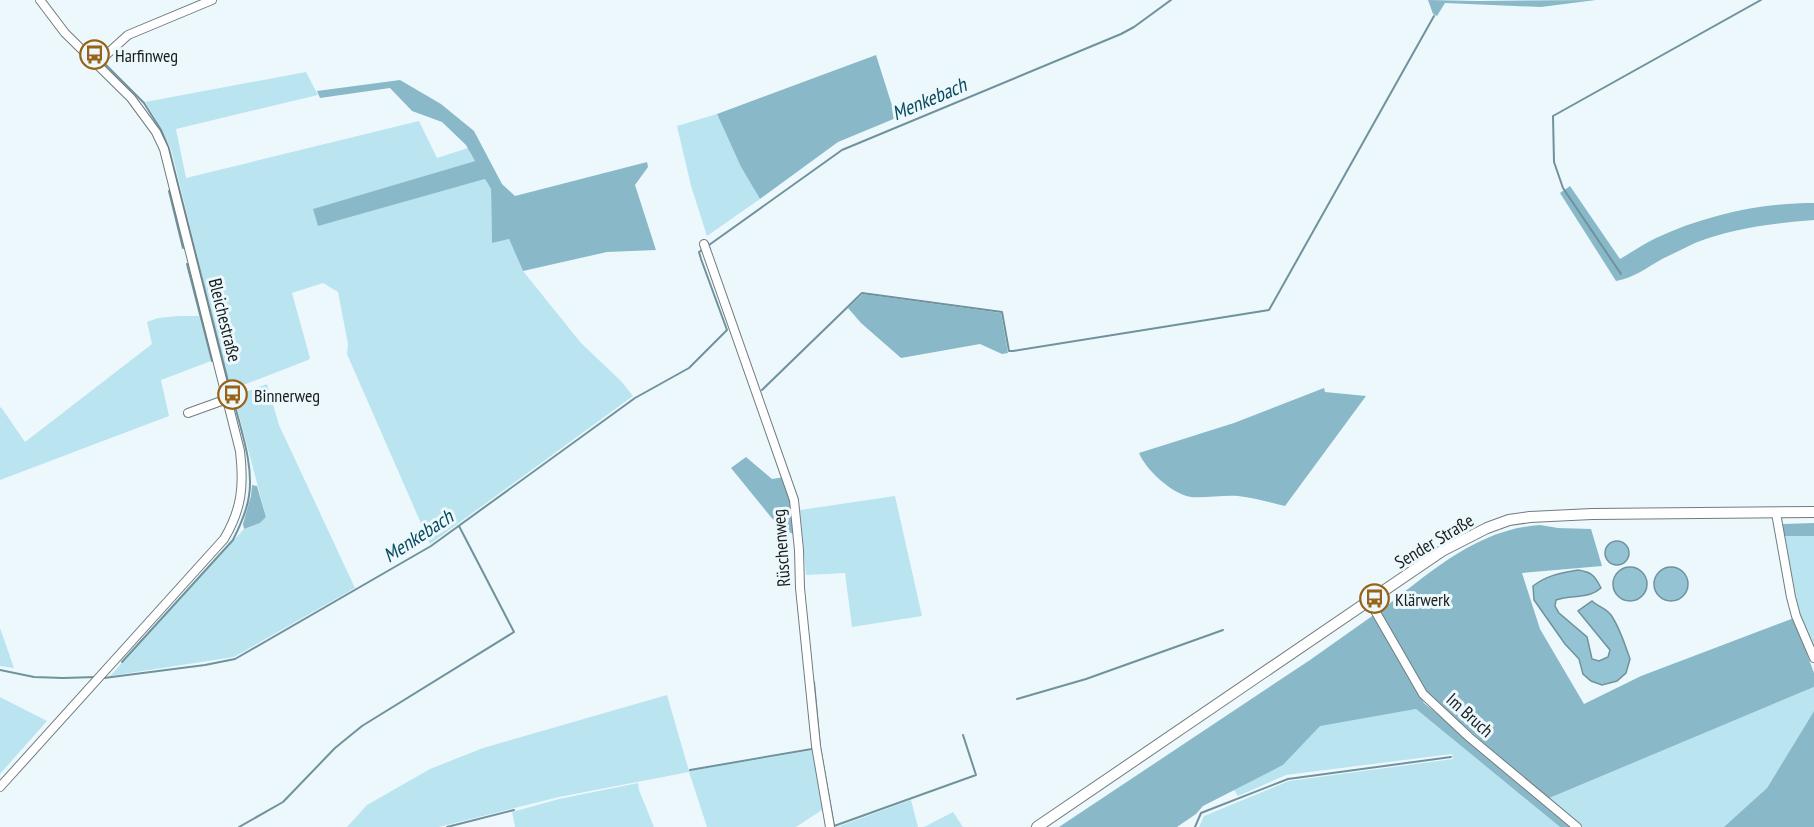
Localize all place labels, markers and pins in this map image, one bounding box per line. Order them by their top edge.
bus stop icon: Harfinweg [78,39,110,71]
place label: Harfinweg [115,44,178,67]
bus stop icon: Binnerweg [217,379,249,411]
place label: Binnerweg [254,384,320,407]
bus stop icon: Klärwerk [1358,583,1390,615]
place label: Klärwerk [1395,588,1450,611]

